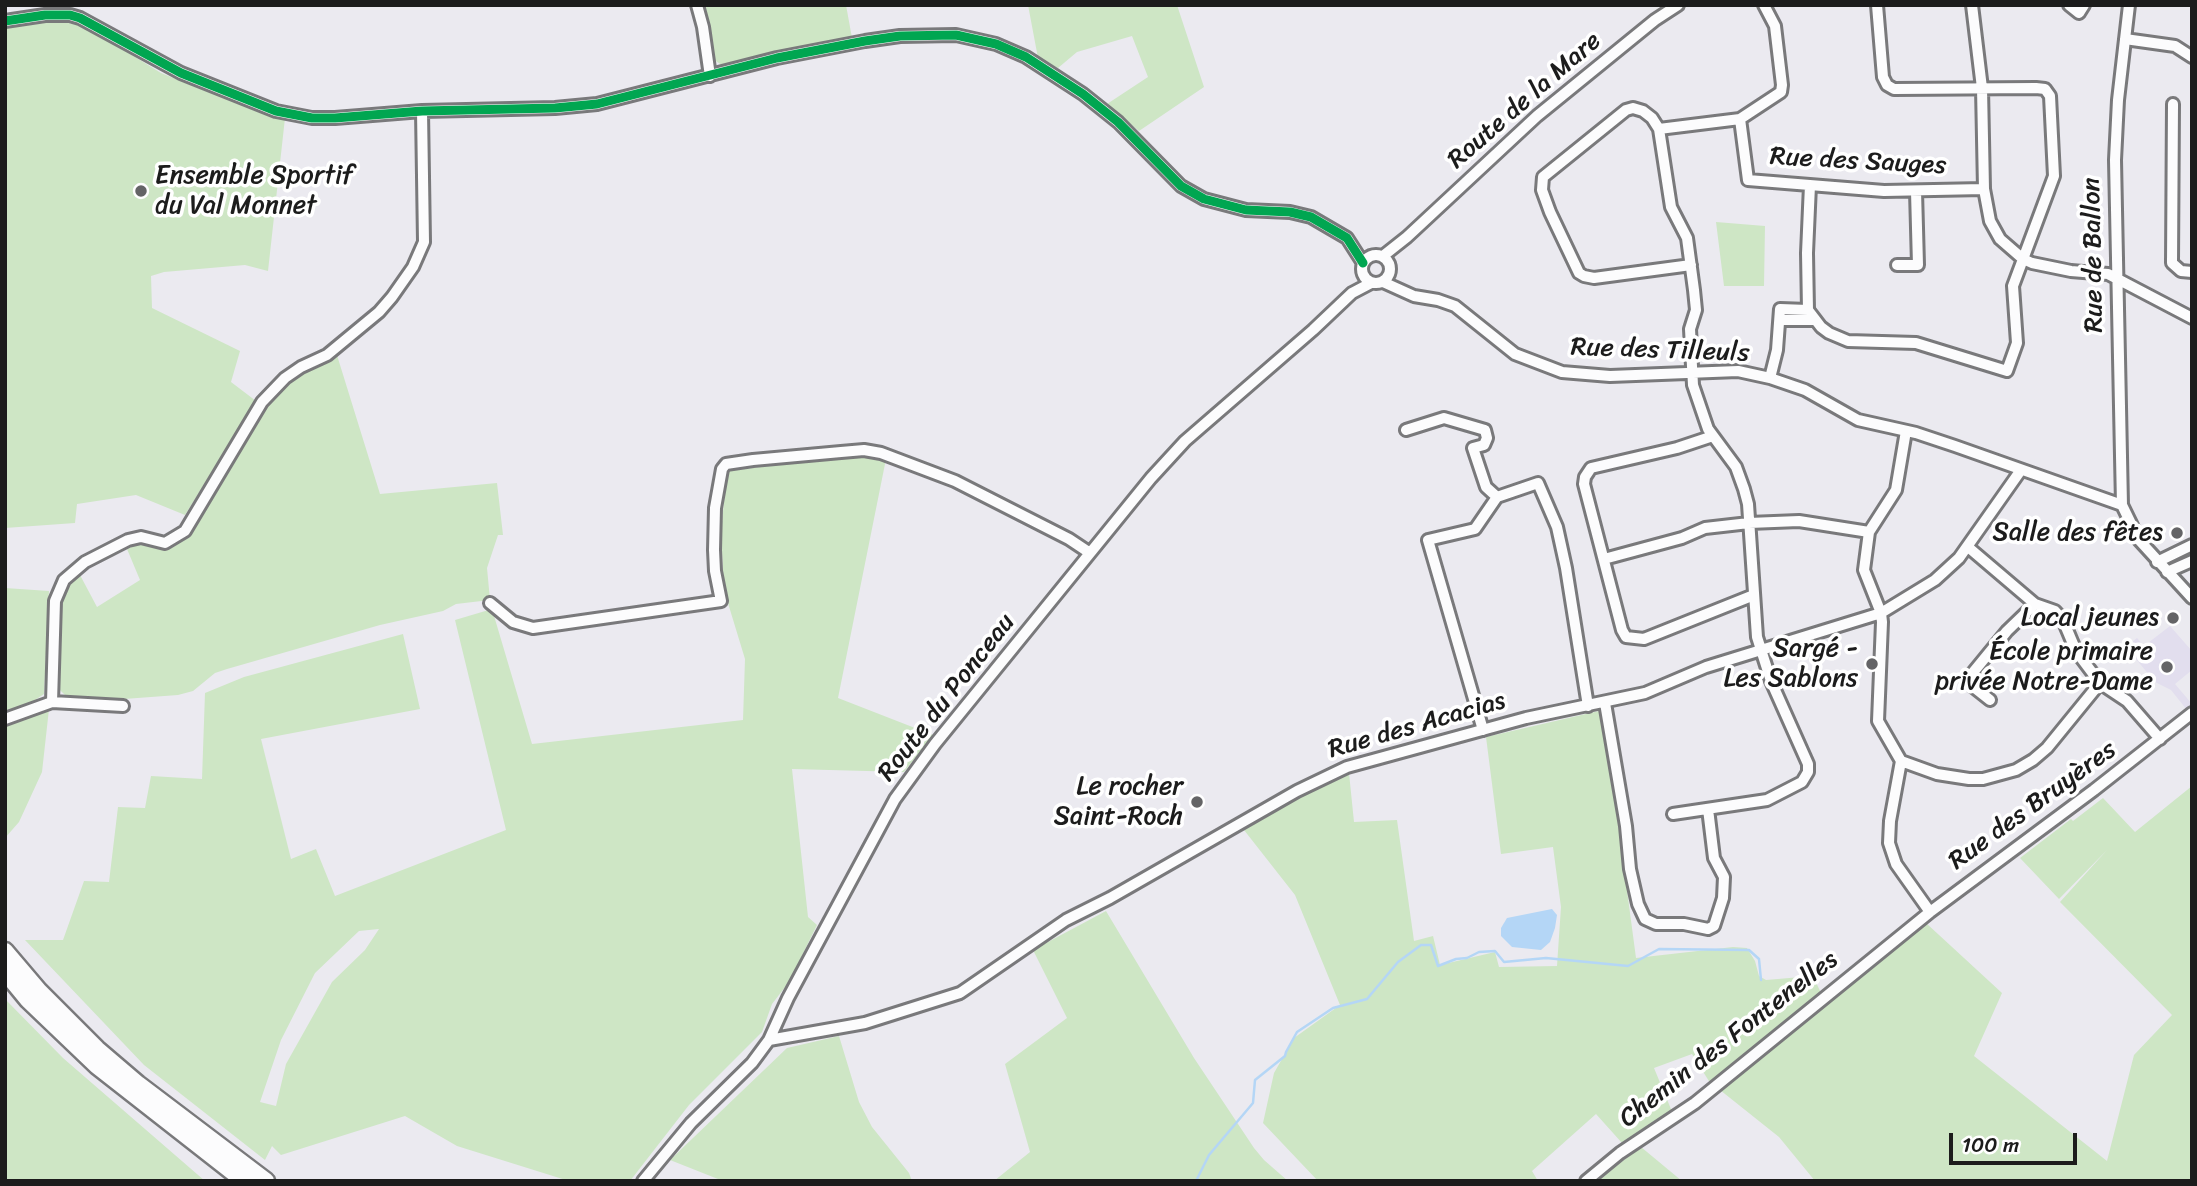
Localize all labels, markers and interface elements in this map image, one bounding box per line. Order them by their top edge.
street label: Route de la Mare [1442,26,1608,176]
street label: Rue des Sauges [1769,142,1947,182]
place label: Ensemble Sportif du Val Monnet [155,160,354,222]
street label: Rue de Ballon [2077,177,2111,333]
marker: Ensemble Sportif du Val Monnet [133,183,149,199]
street label: Rue des Tilleuls [1570,332,1750,370]
place label: Salle des fêtes [1993,517,2163,549]
marker: Salle des fêtes [2169,525,2185,541]
place label: Local jeunes [2021,602,2159,634]
street label: Route du Ponceau [872,608,1022,788]
marker: Local jeunes [2165,610,2181,626]
place label: Sargé - Les Sablons [1724,633,1858,694]
place label: École primaire privée Notre-Dame [1935,636,2153,698]
marker: Sargé - Les Sablons [1864,656,1880,672]
marker: École primaire privée Notre-Dame [2159,659,2175,675]
street label: Rue des Acacias [1325,686,1509,766]
street label: Rue des Bruyères [1943,735,2123,877]
place label: Le rocher Saint-Roch [1054,771,1183,832]
marker: Le rocher Saint-Roch [1189,794,1205,810]
street label: Chemin des Fontenelles [1614,945,1844,1135]
scale bar [1952,1120,2080,1164]
text: 100 m [1962,1126,2019,1164]

